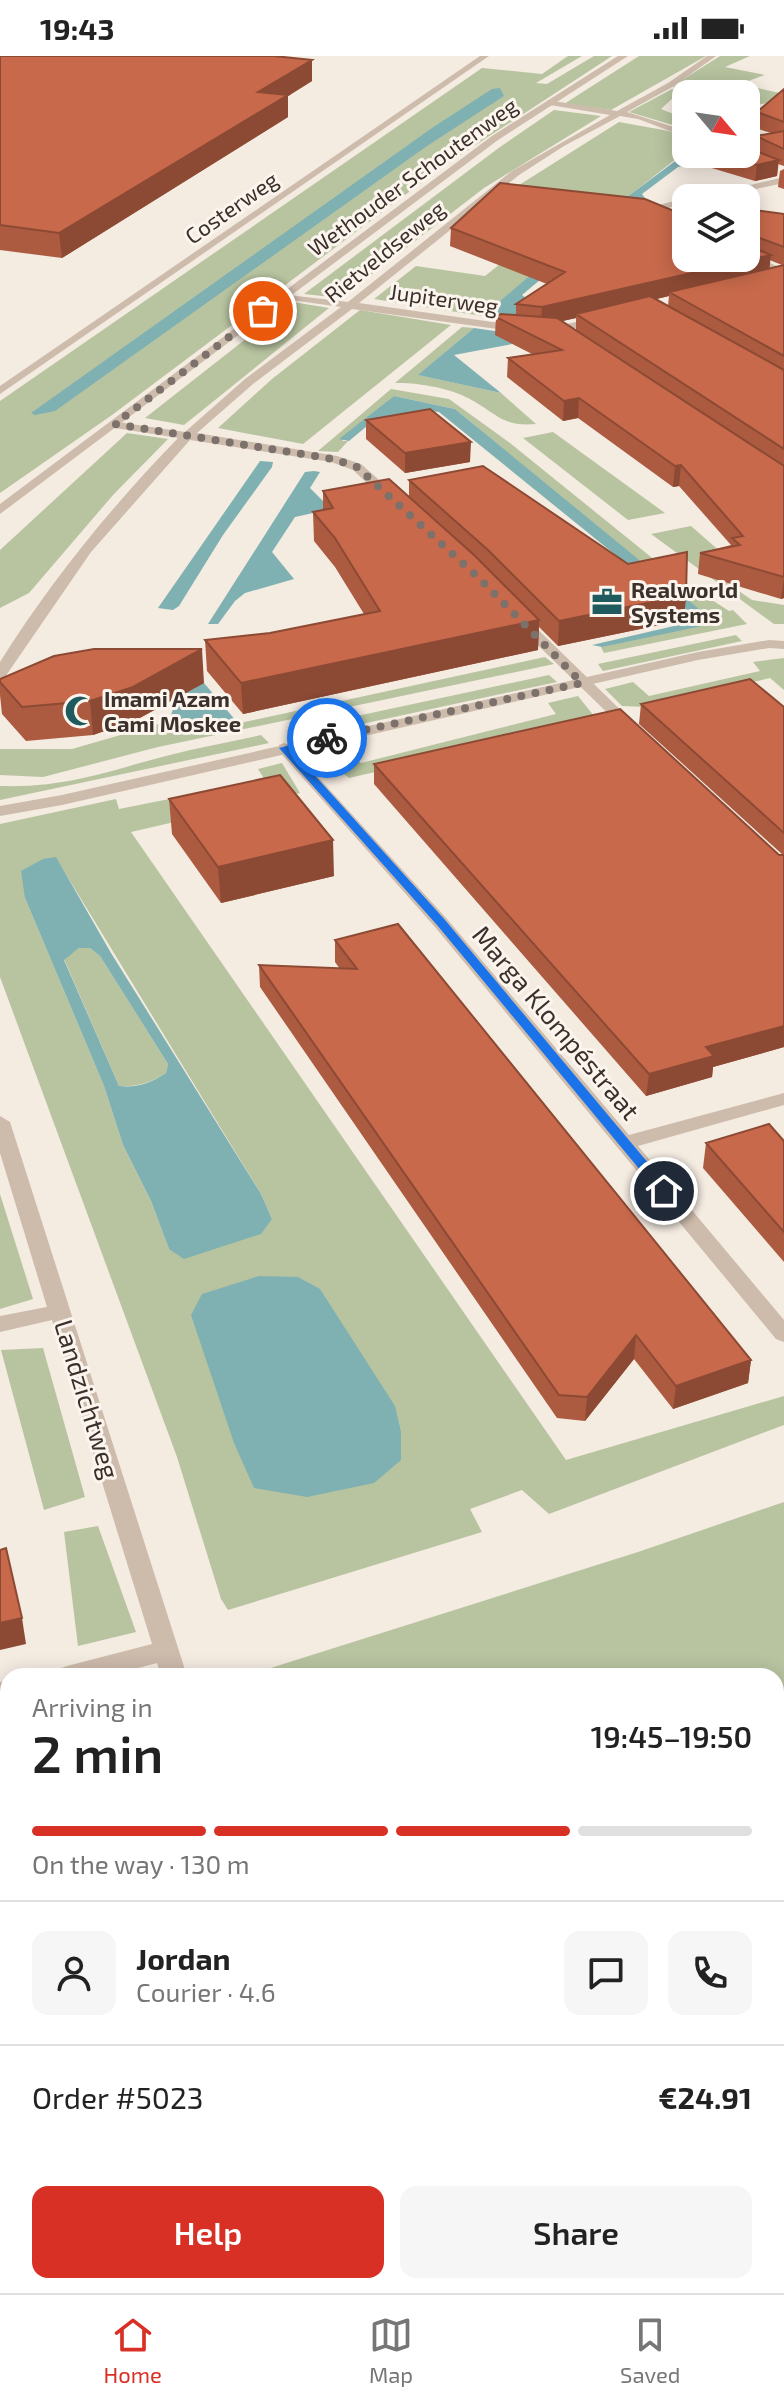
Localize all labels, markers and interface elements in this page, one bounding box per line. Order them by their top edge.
text: 19:43 [40,10,115,46]
north arrow [672,80,760,168]
map controls [672,80,760,272]
street label: Wethouder Schoutenweg [302,91,522,261]
street label: Costerweg [180,166,282,248]
button: layers [672,184,760,272]
street label: Rietveldseweg [319,195,449,307]
pin [229,277,297,345]
street label: Jupiterweg [388,278,500,318]
icon: bag [241,289,285,333]
place label: Realworld Systems [631,576,738,628]
office icon: Realworld Systems [590,585,624,619]
place label: Imami Azam Cami Moskee [104,685,241,736]
mosque icon: Imami Azam Cami Moskee [63,694,97,728]
courier [287,698,367,778]
icon: bike [305,716,349,760]
street label: Marga Klompéstraat [467,919,647,1125]
pin [630,1157,698,1225]
icon: home [642,1169,686,1213]
street label: Landzichtweg [49,1316,127,1482]
text: Arriving in [32,1691,153,1722]
text: 19:45–19:50 [591,1718,752,1754]
text: 2 min [32,1721,163,1783]
text: On the way · 130 m [32,1848,250,1879]
button: person [32,1931,116,2015]
button: chat [564,1931,648,2015]
button: phone [668,1931,752,2015]
text: Jordan [136,1940,231,1976]
text: Courier · 4.6 [136,1976,276,2007]
text: Order #5023 [32,2079,203,2115]
text: €24.91 [658,2079,752,2115]
button: Help [32,2186,384,2278]
button: Share [400,2186,752,2278]
tab: Home [104,2313,162,2387]
tab: Map [369,2313,413,2387]
tab: Saved [620,2313,680,2387]

